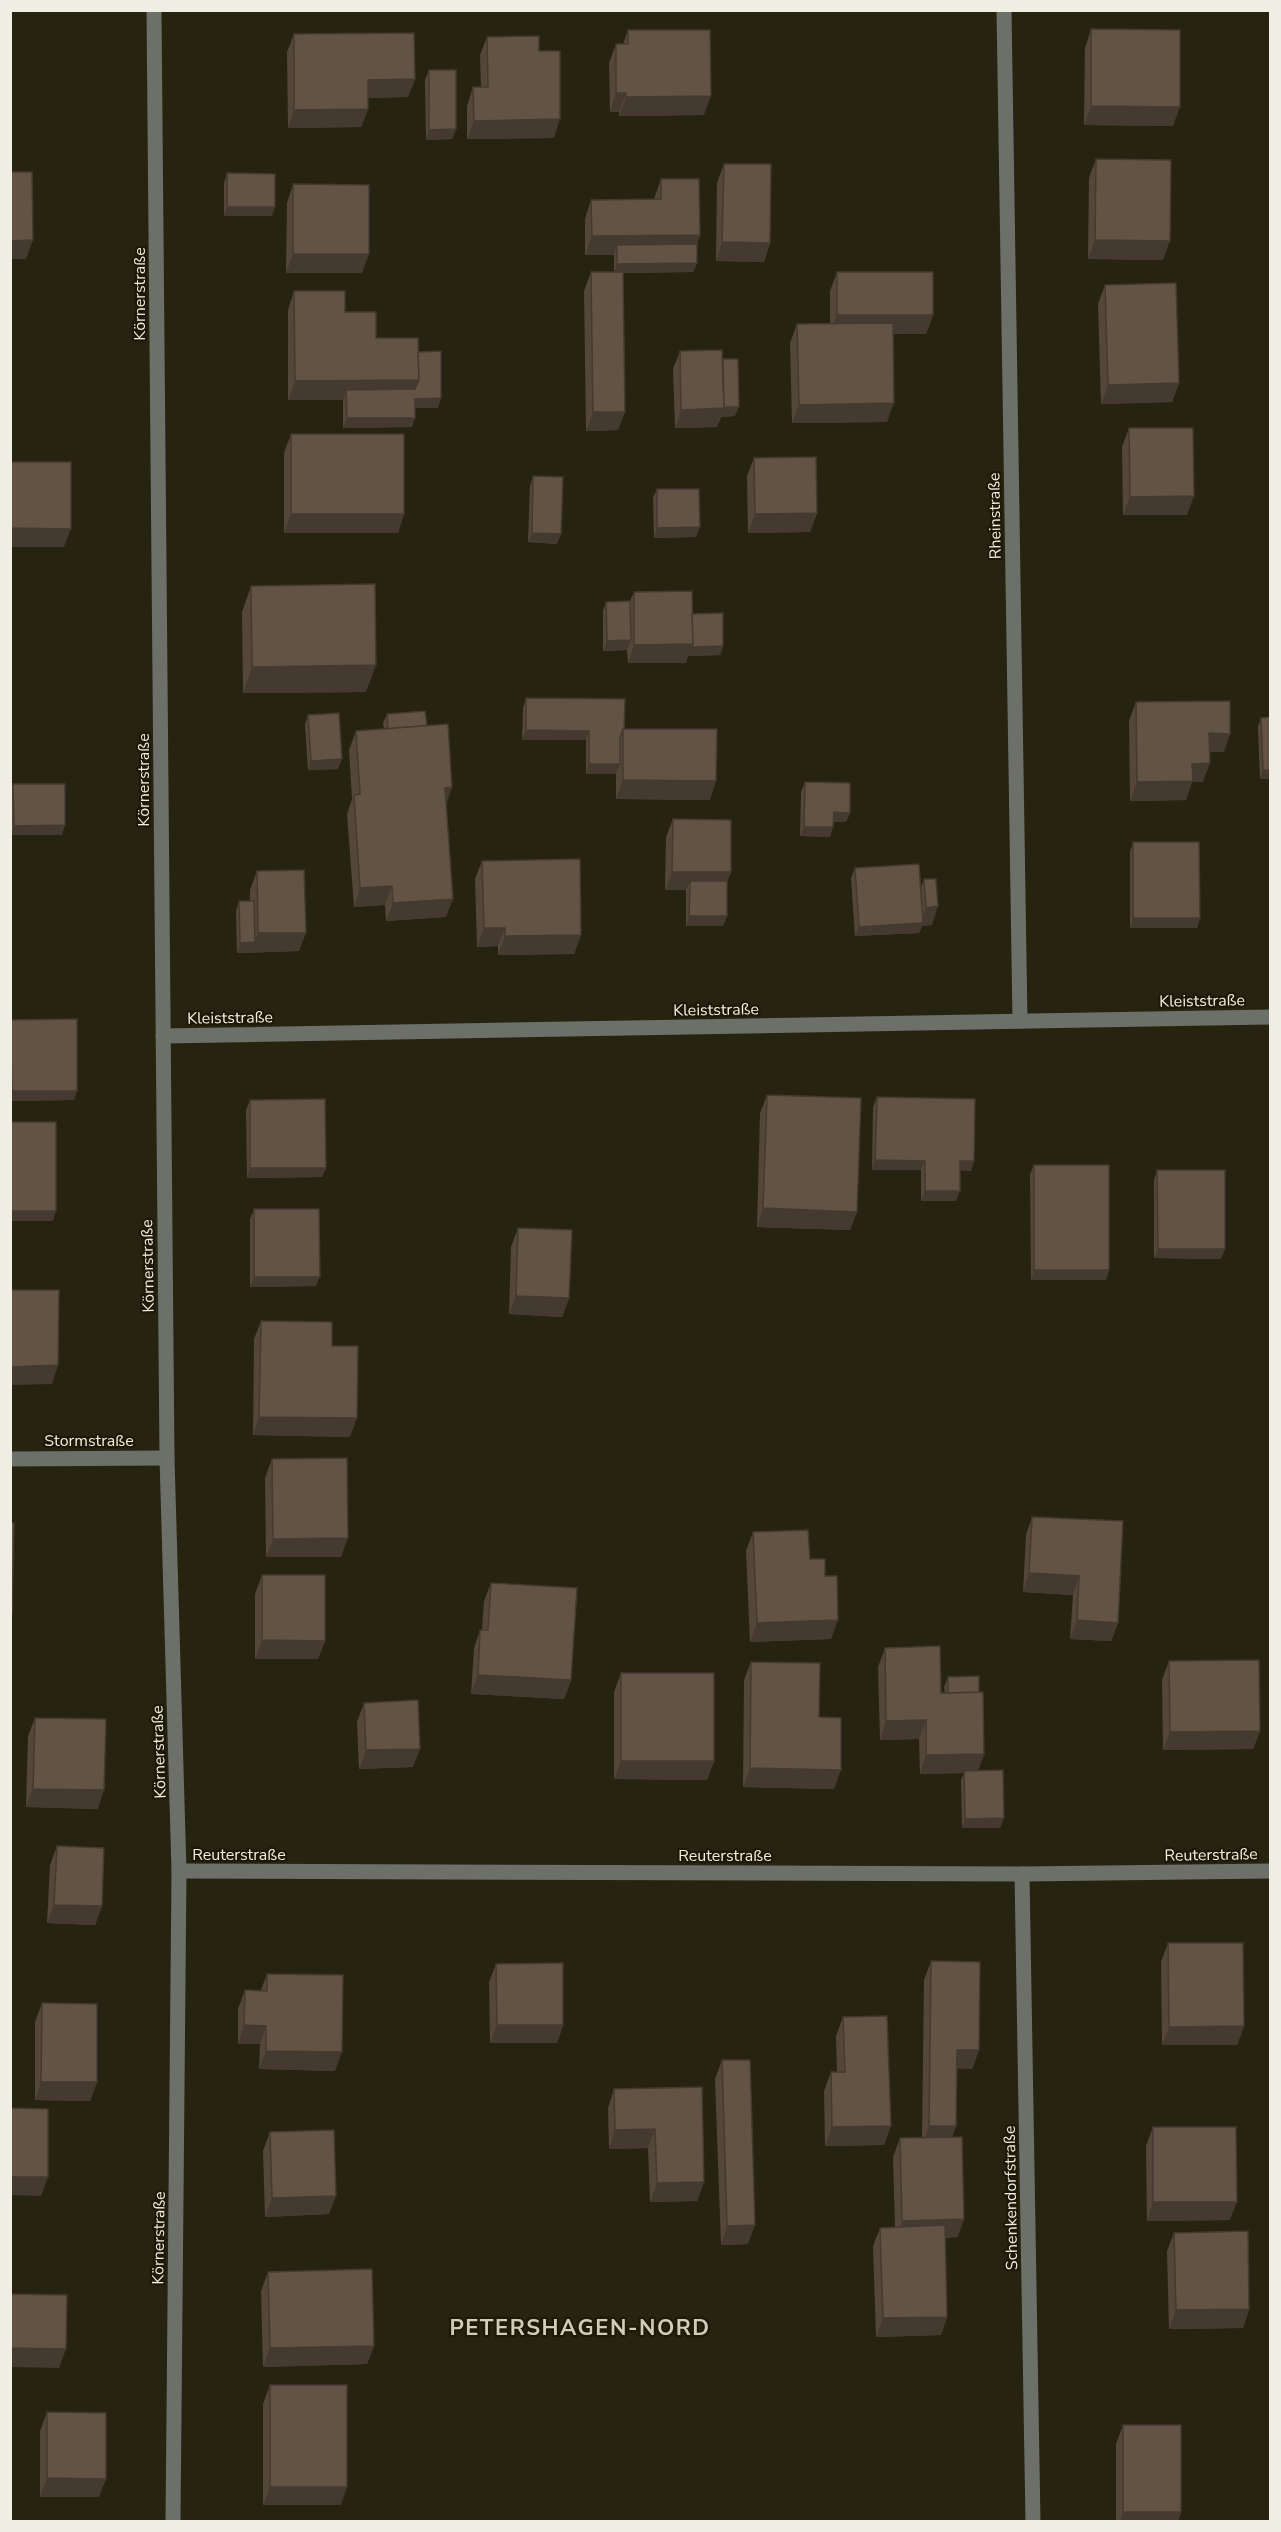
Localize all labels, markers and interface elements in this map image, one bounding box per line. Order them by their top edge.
street label: Körnerstraße [129,247,151,341]
street label: Rheinstraße [983,472,1007,560]
street label: Körnerstraße [133,733,155,827]
street label: Kleiststraße [1159,989,1245,1013]
street label: Kleiststraße [673,998,759,1022]
street label: Kleiststraße [187,1006,273,1030]
street label: Körnerstraße [136,1219,160,1313]
street label: Stormstraße [44,1430,134,1452]
street label: Körnerstraße [146,1705,172,1799]
street label: Reuterstraße [1164,1843,1258,1867]
street label: Reuterstraße [192,1844,286,1866]
street label: Reuterstraße [678,1845,772,1867]
street label: Schenkendorfstraße [999,2125,1023,2270]
street label: Körnerstraße [147,2191,171,2285]
district label: PETERSHAGEN-NORD [449,2313,711,2343]

